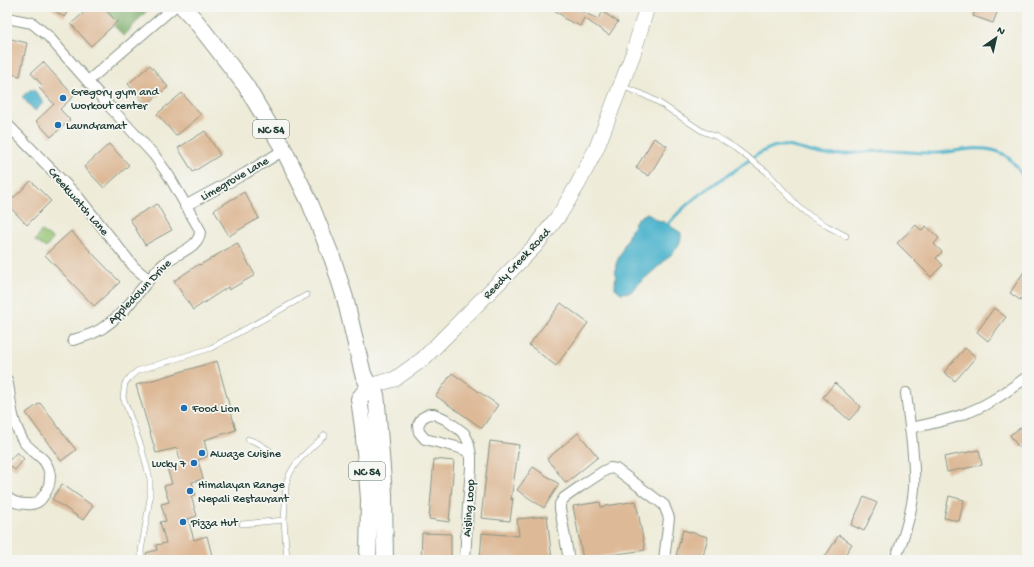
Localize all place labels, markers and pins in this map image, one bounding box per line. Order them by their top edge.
place label: Gregory gym and workout center [71,86,160,114]
marker: Gregory gym and workout center [58,93,68,103]
marker: Laundramat [53,120,63,130]
place label: Laundramat [66,120,128,134]
marker: Food Lion [179,403,189,413]
place label: Food Lion [191,403,240,417]
marker: Awaze Cuisine [197,448,207,458]
place label: Awaze Cuisine [210,448,282,462]
place label: Lucky 7 [152,458,187,472]
marker: Lucky 7 [189,458,199,468]
place label: Himalayan Range Nepali Restaurant [198,479,289,507]
marker: Himalayan Range Nepali Restaurant [185,486,195,496]
marker: Pizza Hut [178,517,188,527]
place label: Pizza Hut [190,517,239,531]

